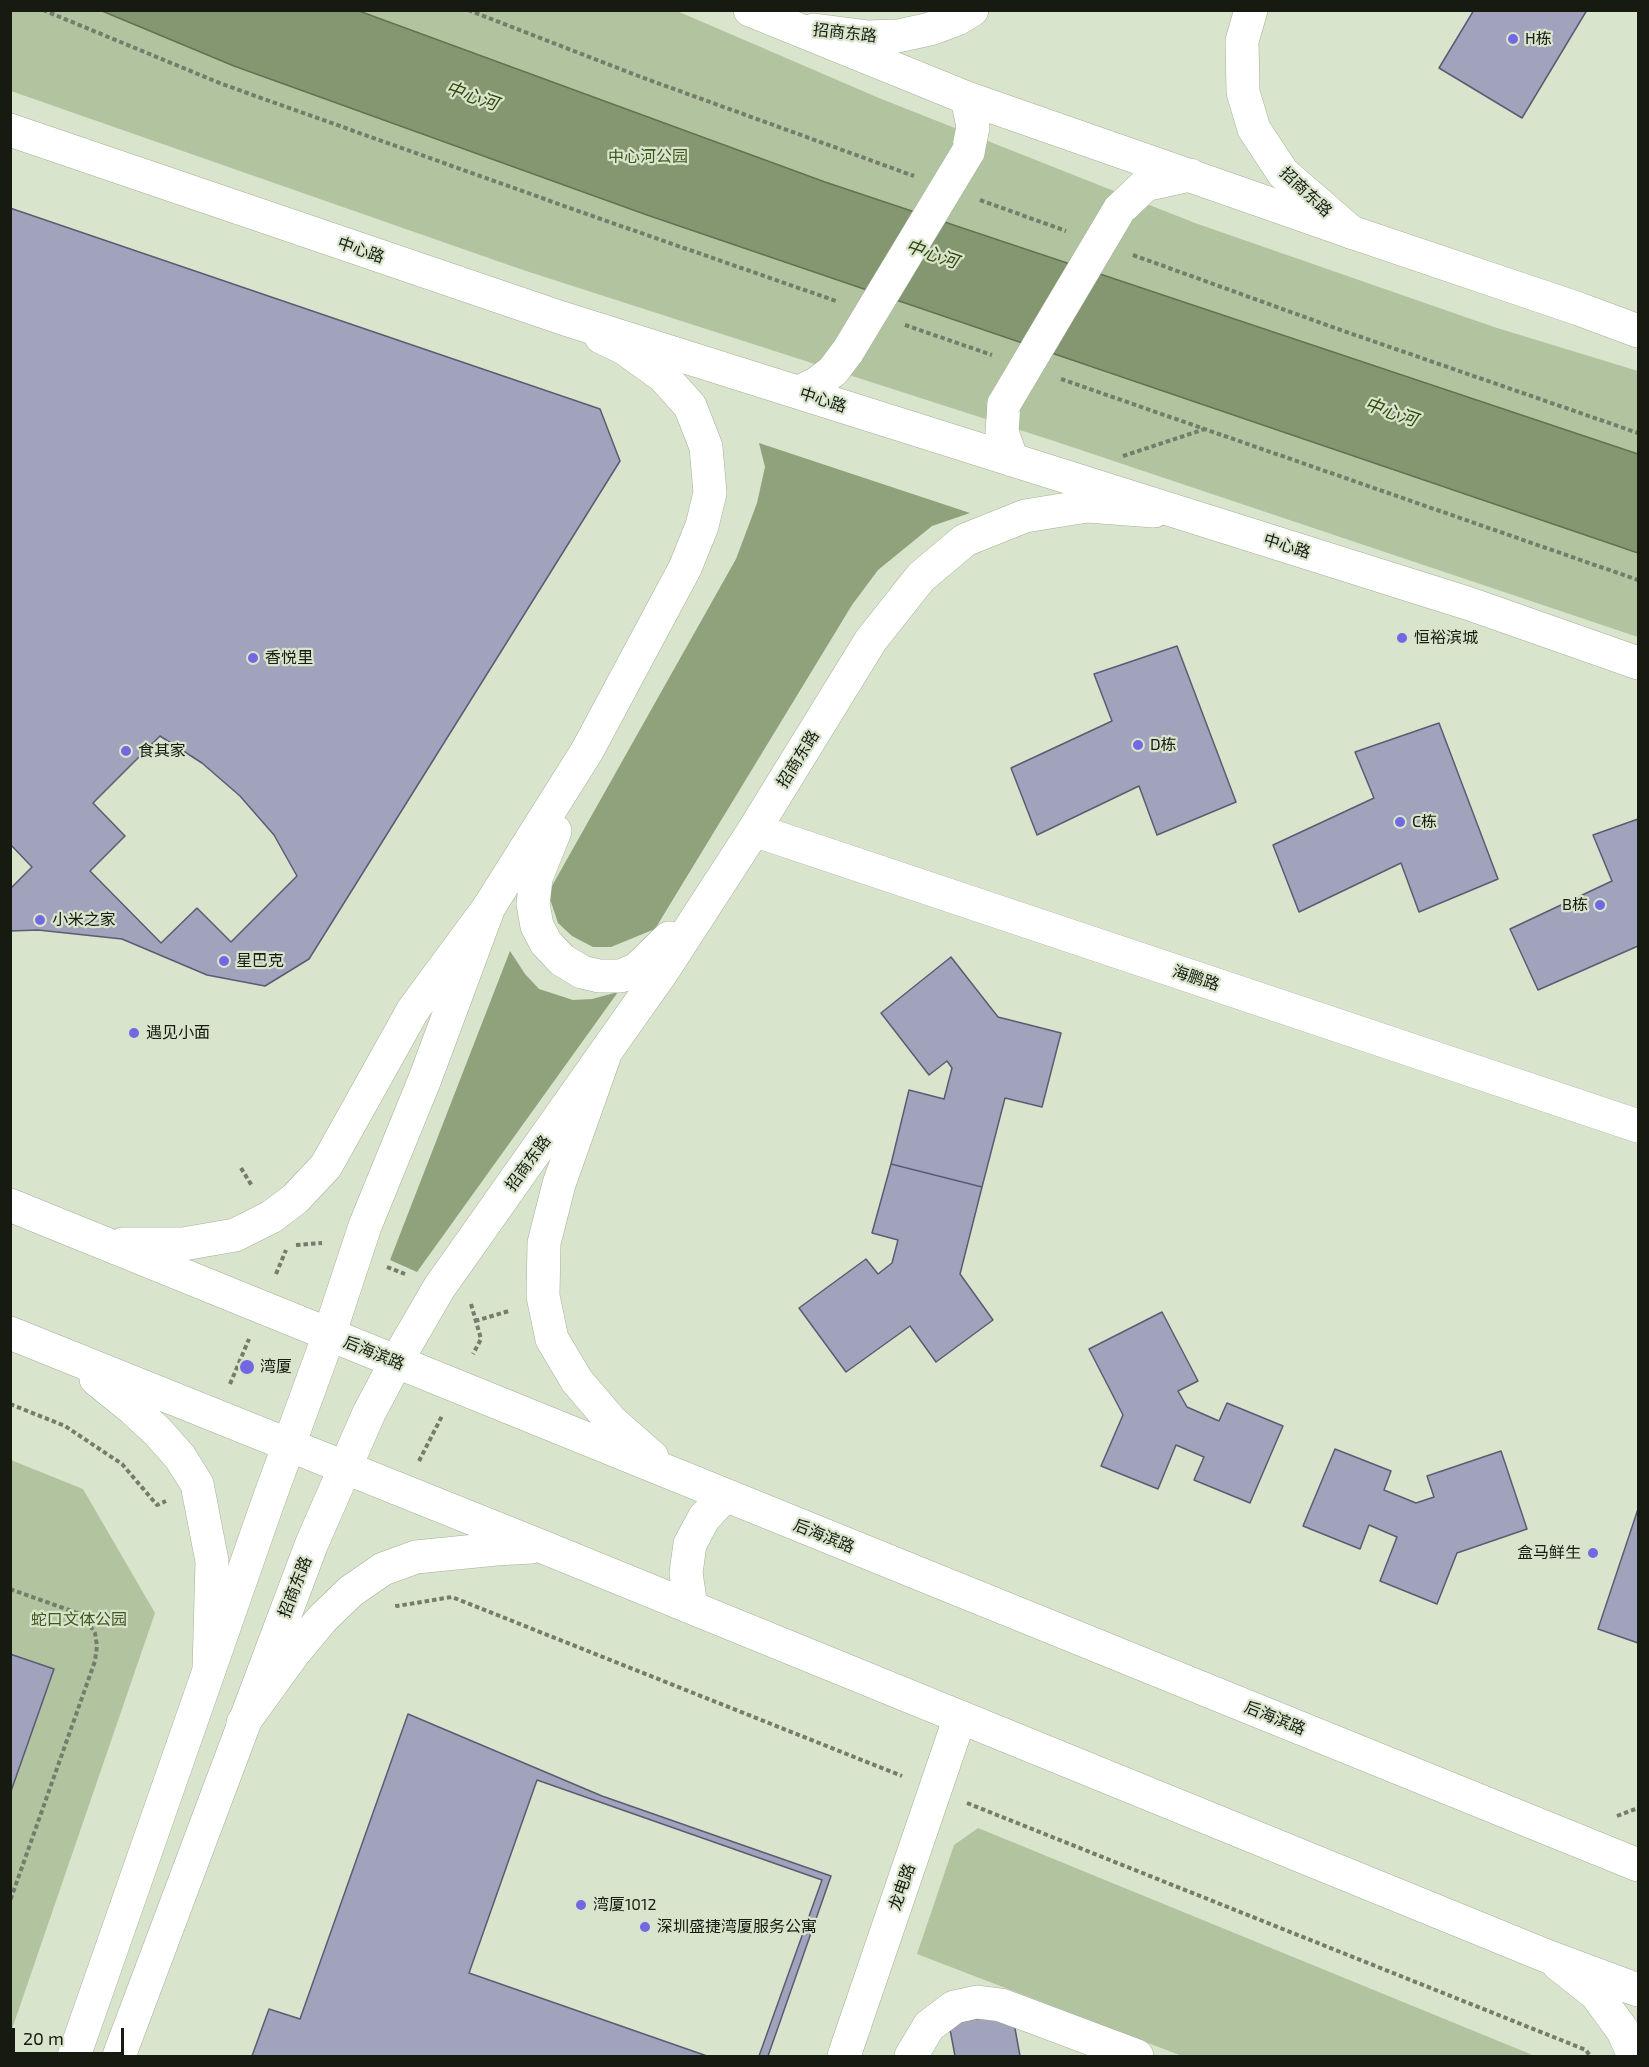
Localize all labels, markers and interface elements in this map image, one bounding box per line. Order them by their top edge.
street label: 招商东路 [812,20,878,46]
place label: H栋 [1525,29,1552,49]
marker: H栋 [1506,32,1520,46]
water label: 中心河 [443,77,501,115]
park label: 中心河公园 [608,147,688,167]
street label: 招商东路 [1276,163,1336,221]
street label: 中心路 [335,233,387,267]
water label: 中心河 [903,235,961,273]
street label: 中心路 [797,383,849,417]
water label: 中心河 [1362,393,1420,431]
street label: 中心路 [1261,530,1313,562]
place label: 恒裕滨城 [1414,628,1478,648]
marker: 恒裕滨城 [1395,631,1409,645]
place label: 香悦里 [265,648,313,668]
marker: 香悦里 [246,651,260,665]
street label: 招商东路 [773,727,823,791]
place label: D栋 [1150,735,1177,755]
marker: D栋 [1131,738,1145,752]
place label: 食其家 [138,741,186,761]
marker: 食其家 [119,744,133,758]
place label: C栋 [1412,812,1437,832]
marker: C栋 [1393,815,1407,829]
place label: B栋 [1562,895,1588,915]
marker: B栋 [1593,898,1607,912]
place label: 小米之家 [52,910,116,930]
marker: 小米之家 [33,913,47,927]
place label: 星巴克 [236,951,284,971]
marker: 星巴克 [217,954,231,968]
street label: 海鹏路 [1170,961,1222,995]
place label: 遇见小面 [146,1023,210,1043]
marker: 遇见小面 [127,1026,141,1040]
street label: 招商东路 [501,1131,555,1195]
street label: 后海滨路 [341,1332,407,1374]
place label: 湾厦 [260,1357,292,1377]
marker: 湾厦 [238,1358,256,1376]
street label: 后海滨路 [791,1515,857,1557]
place label: 盒马鲜生 [1517,1543,1581,1563]
marker: 盒马鲜生 [1586,1546,1600,1560]
street label: 招商东路 [275,1554,315,1620]
park label: 蛇口文体公园 [31,1610,127,1630]
street label: 后海滨路 [1242,1697,1308,1739]
street label: 龙电路 [885,1861,919,1913]
place label: 湾厦1012 [593,1895,656,1915]
marker: 湾厦1012 [574,1898,588,1912]
place label: 深圳盛捷湾厦服务公寓 [657,1917,817,1937]
marker: 深圳盛捷湾厦服务公寓 [638,1920,652,1934]
scale bar [15,2016,128,2054]
text: 20 m [23,2027,64,2049]

